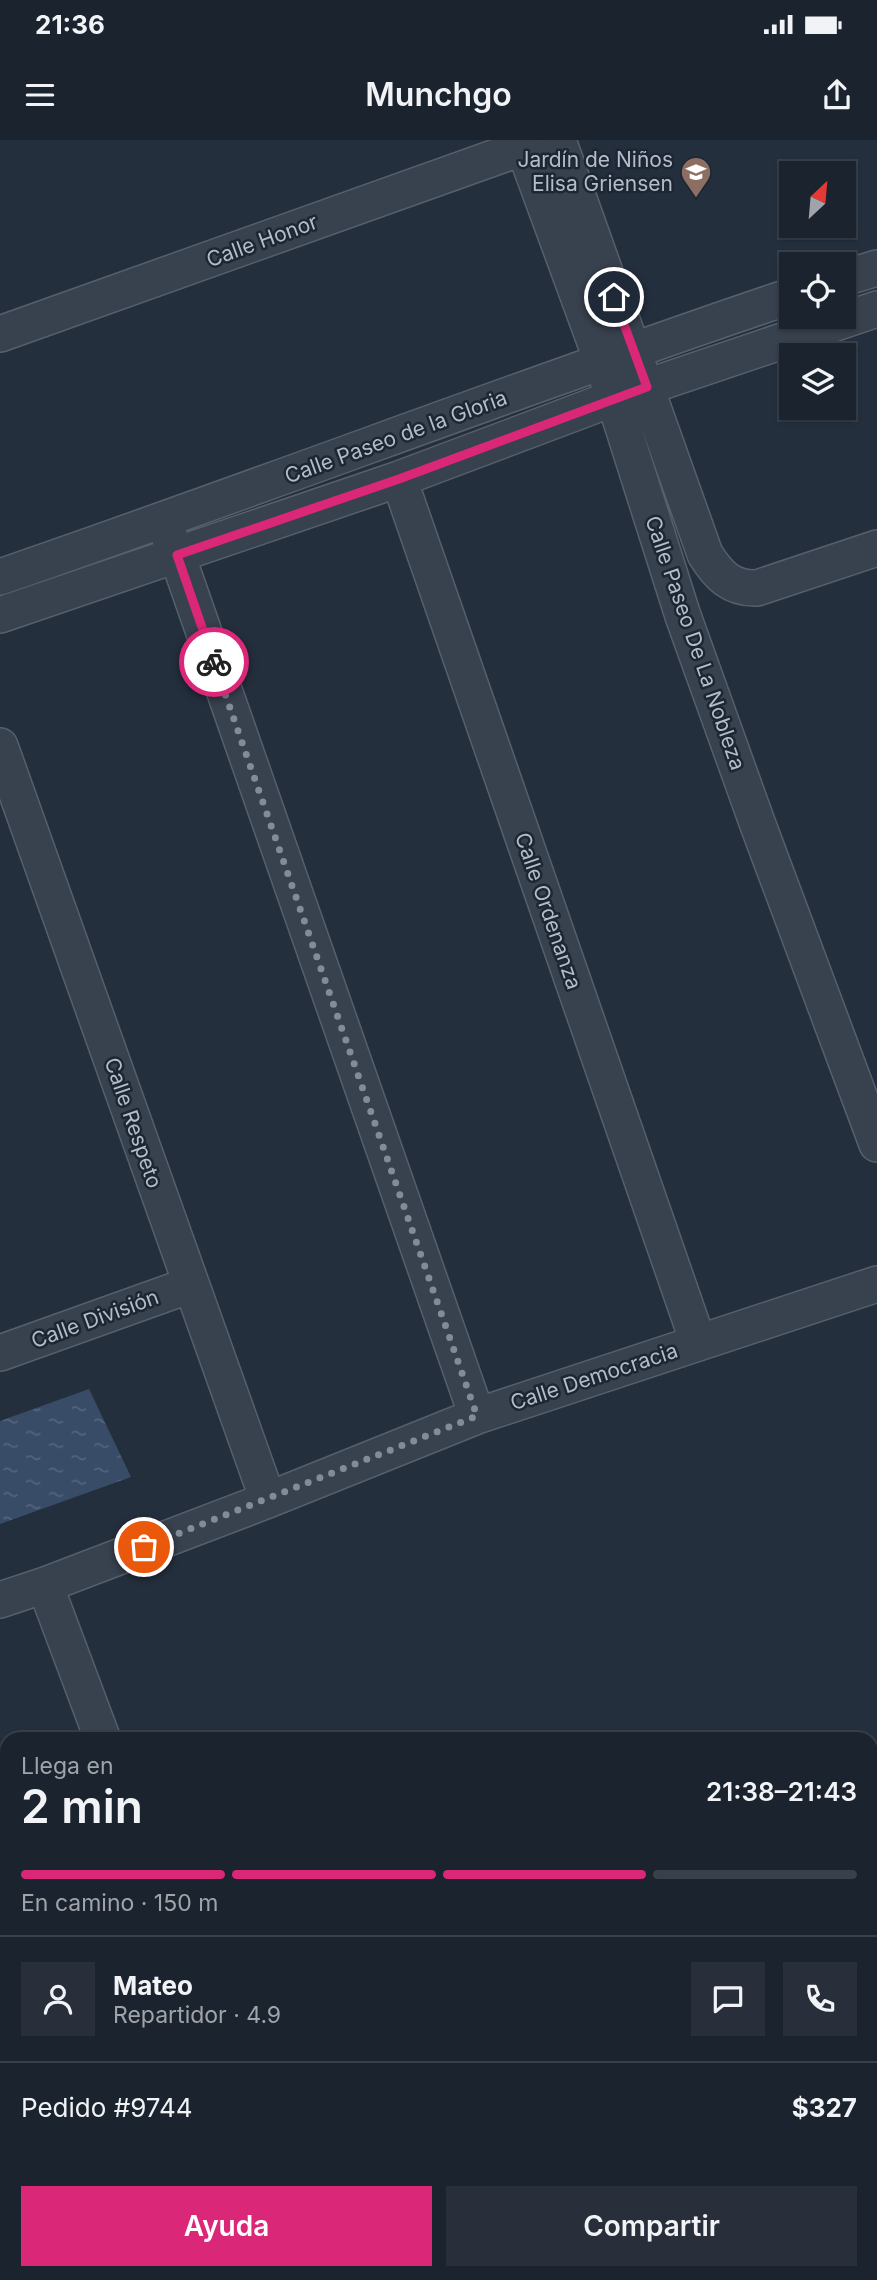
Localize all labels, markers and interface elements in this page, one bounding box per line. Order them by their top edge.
text: 21:36 [35,9,105,40]
text: Munchgo [365,75,512,114]
icon: menu [21,76,59,114]
icon: share [818,76,856,114]
place label: Jardín de Niños Elisa Griensen [517,147,673,196]
school or university icon: Jardín de Niños Elisa Griensen [679,155,713,199]
north arrow [779,161,856,238]
map controls [779,161,856,420]
street label: Calle Honor [203,209,321,272]
button: locate [779,252,856,329]
pin [584,267,644,327]
icon: home [595,278,633,316]
button: layers [779,343,856,420]
street label: Calle Paseo de la Gloria [281,385,510,488]
street label: Calle Paseo De La Nobleza [640,513,751,773]
courier [179,627,249,697]
icon: bike [195,643,233,681]
street label: Calle Ordenanza [510,829,587,993]
street label: Calle Respeto [99,1054,167,1191]
street label: Calle División [28,1284,162,1353]
street label: Calle Democracia [507,1338,681,1415]
pin [114,1517,174,1577]
icon: bag [125,1528,163,1566]
text: Llega en [21,1752,113,1780]
text: 21:38–21:43 [706,1776,857,1807]
text: 2 min [21,1778,143,1834]
text: En camino · 150 m [21,1889,218,1917]
button: person [21,1962,95,2036]
button: chat [691,1962,765,2036]
button: phone [783,1962,857,2036]
text: Mateo [113,1970,193,2001]
text: Repartidor · 4.9 [113,2001,281,2029]
text: Pedido #9744 [21,2092,193,2123]
text: $327 [792,2092,857,2123]
button: Ayuda [21,2186,432,2266]
button: Compartir [446,2186,857,2266]

